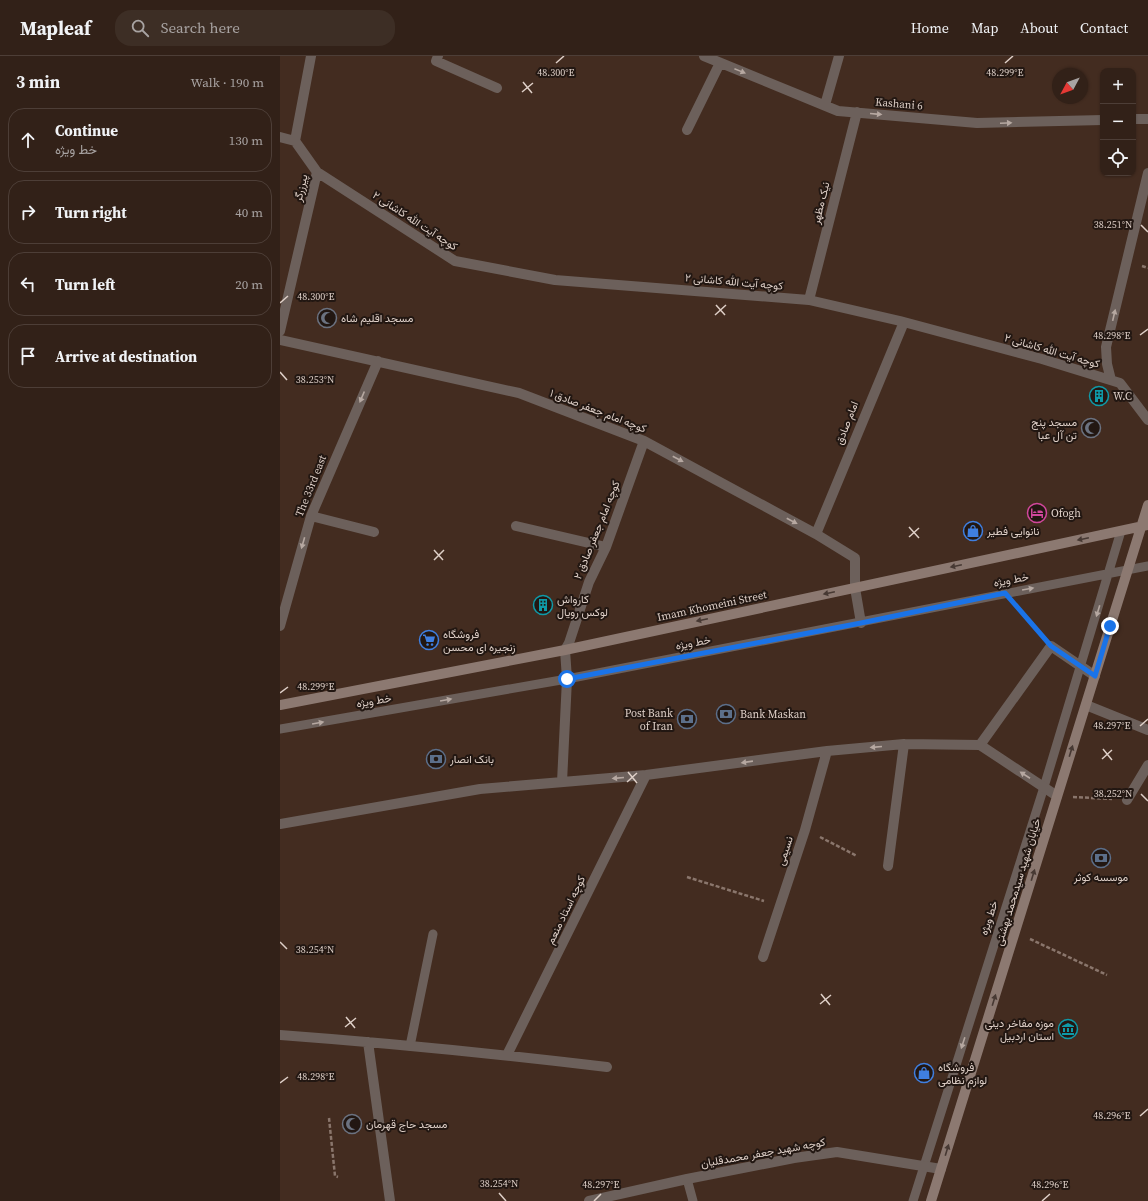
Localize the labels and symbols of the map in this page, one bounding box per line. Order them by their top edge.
text: 48.300°E [537,66,575,79]
text: 48.299°E [986,66,1024,79]
one-way arrow [735,68,746,74]
north arrow [1052,68,1088,104]
street label: Kashani 6 [875,94,924,114]
one-way arrow [870,111,882,117]
one-way arrow [1000,119,1012,126]
street label: پیرزرگر [290,173,311,204]
street label: نیک مظهر [808,180,833,227]
street label: کوچه آیت الله کاشانی ۲ [370,188,460,254]
text: 38.251°N [1094,218,1132,231]
street label: کوچه آیت الله کاشانی ۲ [684,270,784,294]
text: 48.300°E [297,290,335,303]
mosque icon: مسجد اقلیم شاه [316,307,338,329]
one-way arrow [1111,308,1117,320]
place label: مسجد اقلیم شاه [341,311,413,326]
text: 48.298°E [1093,329,1131,342]
street label: کوچه آیت الله کاشانی ۲ [1003,330,1102,372]
text: 38.253°N [296,373,334,386]
building icon: W.C [1088,385,1110,407]
street label: کوچه امام جعفر صادق ۱ [547,386,649,436]
place label: W.C [1113,389,1132,404]
one-way arrow [359,391,365,402]
street label: امام صادق [832,399,862,447]
place label: مسجد پنج تن آل عبا [1031,415,1078,443]
mosque icon: مسجد پنج تن آل عبا [1080,417,1102,439]
street label: The 33rd east [292,453,330,519]
one-way arrow [672,456,684,463]
street label: کوچه امام جعفر صادق ۲ [570,478,624,582]
hotel icon: Ofogh [1026,502,1048,524]
place label: Ofogh [1051,506,1081,521]
one-way arrow [787,518,798,525]
shop icon: نانوایی فطیر [962,520,984,542]
place label: نانوایی فطیر [986,524,1039,539]
one-way arrow [1077,536,1089,542]
one-way arrow [300,537,306,549]
one-way arrow [950,564,962,570]
street label: خط ویژه [992,569,1030,591]
one-way arrow [1022,586,1034,592]
street label: Imam Khomeini Street [656,587,769,625]
one-way arrow [823,591,835,597]
place label: کارواش لوکس رویال [557,592,608,620]
building icon: کارواش لوکس رویال [532,594,554,616]
one-way arrow [1094,605,1100,617]
route end [1101,617,1119,635]
one-way arrow [696,618,708,624]
place label: فروشگاه زنجیره ای محسن [443,627,516,655]
supermarket icon: فروشگاه زنجیره ای محسن [418,629,440,651]
street label: خط ویژه [674,632,712,654]
route start [558,670,576,688]
text: 48.299°E [297,680,335,693]
street label: خط ویژه [355,691,393,711]
one-way arrow [440,697,453,703]
bank icon: Bank Maskan [715,703,737,725]
place label: Post Bank of Iran [625,706,674,734]
place label: Bank Maskan [740,707,806,722]
bank icon: Post Bank of Iran [676,708,698,730]
text: 48.297°E [1093,719,1131,732]
one-way arrow [312,720,325,726]
one-way arrow [870,743,882,750]
one-way arrow [1068,745,1074,757]
bank icon: بانک انصار [425,748,447,770]
place label: بانک انصار [449,752,494,767]
one-way arrow [741,759,753,765]
one-way arrow [1020,771,1030,779]
one-way arrow [612,774,624,781]
text: 38.252°N [1094,787,1132,800]
street label: خیابان شهید سیدمحمد بهشتی [991,816,1045,948]
street label: نسیمی [773,834,797,868]
bank icon: موسسه کوثر [1090,847,1112,869]
one-way arrow [1030,869,1036,881]
place label: موسسه کوثر [1073,870,1128,885]
street label: کوچه استاد منعم [543,873,589,947]
street label: خط ویژه [976,899,1002,937]
text: 38.254°N [296,943,334,956]
one-way arrow [991,993,997,1005]
place label: موزه مفاخر دینی استان اردبیل [985,1016,1054,1044]
museum icon: موزه مفاخر دینی استان اردبیل [1057,1018,1079,1040]
one-way arrow [960,1037,966,1049]
place label: فروشگاه لوازم نظامی [938,1060,987,1088]
shop icon: فروشگاه لوازم نظامی [913,1062,935,1084]
text: 48.298°E [297,1070,335,1083]
text: 48.296°E [1093,1109,1131,1122]
mosque icon: مسجد حاج قهرمان [341,1113,363,1135]
place label: مسجد حاج قهرمان [366,1117,447,1132]
street label: کوچه شهید جعفر محمدقلیان [700,1135,827,1171]
one-way arrow [944,1144,950,1156]
text: 38.254°N [480,1177,518,1190]
text: 48.297°E [582,1178,620,1191]
text: 48.296°E [1031,1178,1069,1191]

